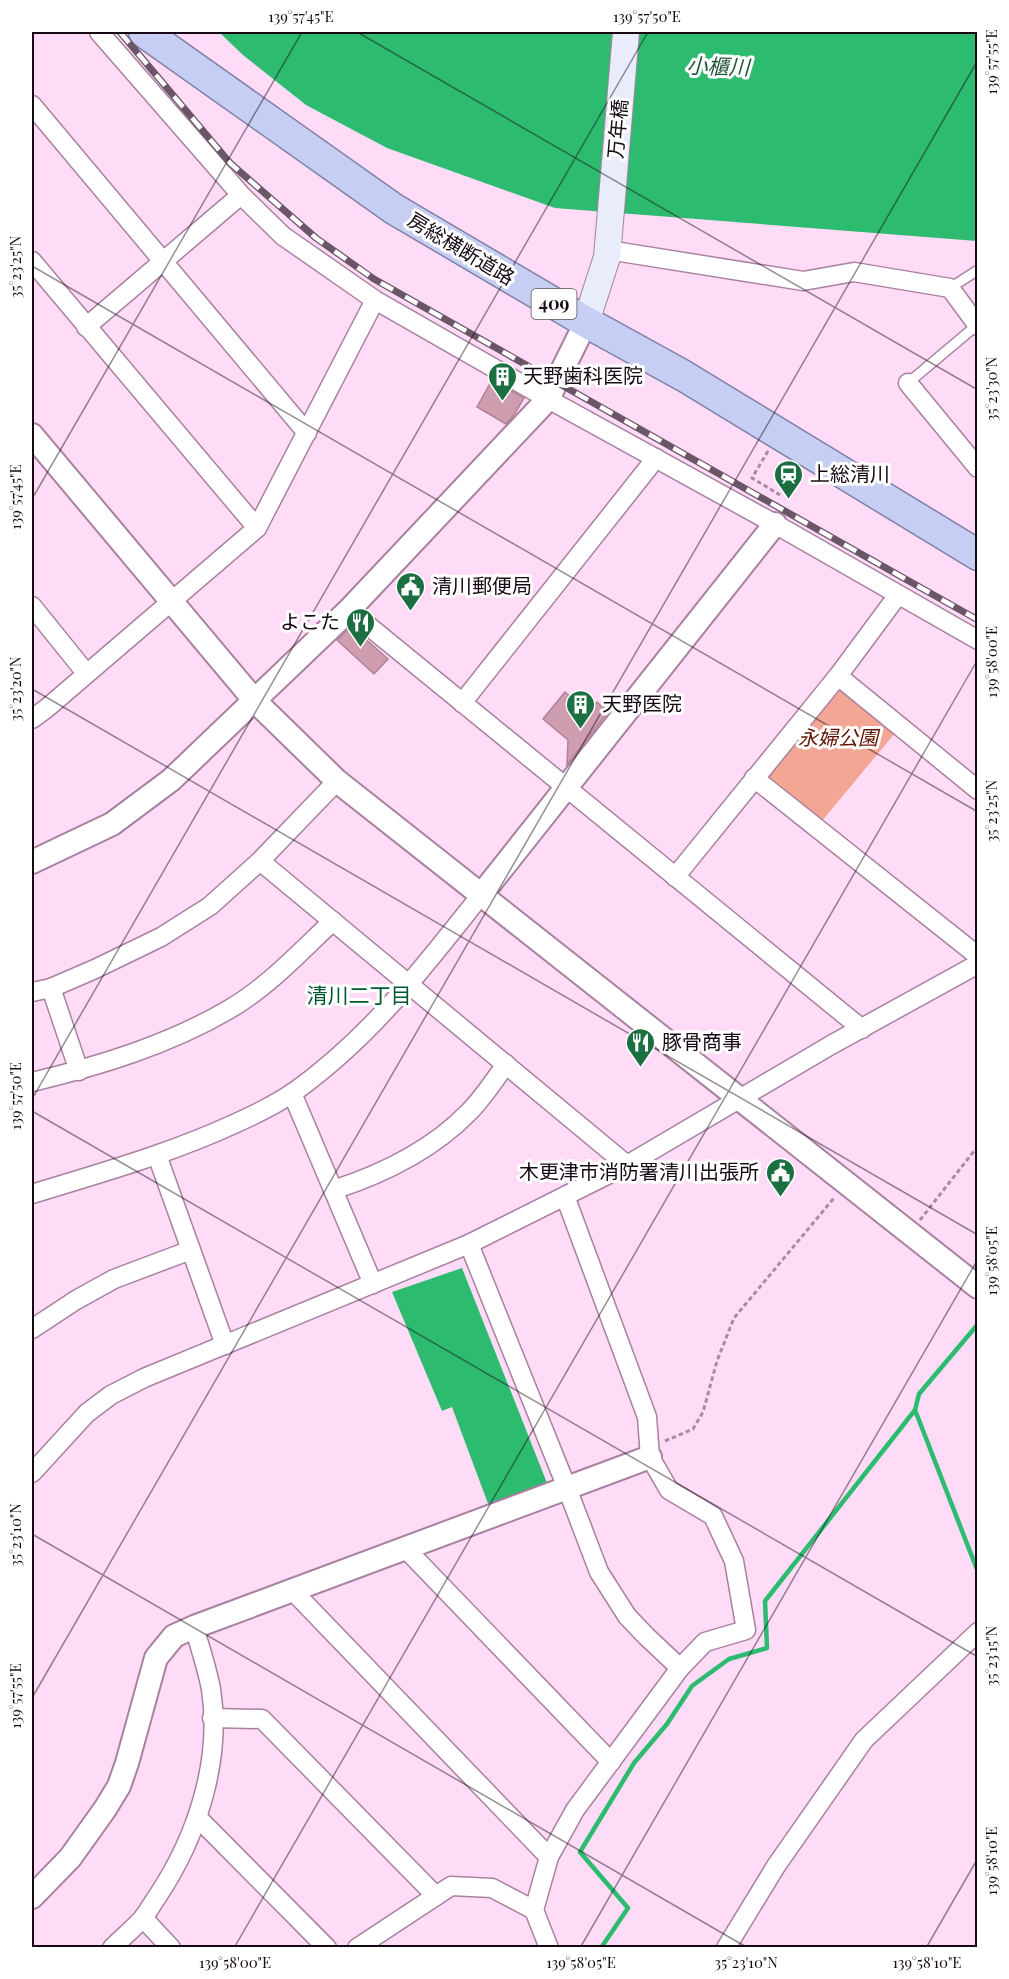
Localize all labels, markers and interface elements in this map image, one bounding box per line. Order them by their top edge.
text: 139°57'45"E [268,6,334,26]
text: 139°57'50"E [613,6,681,26]
text: 139°57'55"E [981,29,1001,95]
water label: 小櫃川 [686,50,752,80]
street label: 万年橋 [600,98,633,160]
street label: 房総横断道路 [403,205,520,290]
text: 35°23'25"N [5,235,25,298]
road number: 409 [532,289,576,319]
text: 35°23'30"N [981,356,1001,421]
building icon: 天野歯科医院 [486,360,518,402]
place label: 天野歯科医院 [523,361,643,388]
station icon: 上総清川 [773,458,805,500]
place label: 上総清川 [810,459,890,486]
text: 139°57'45"E [5,464,25,530]
public building icon: 清川郵便局 [395,570,427,612]
place label: 清川郵便局 [432,571,532,598]
restaurant icon: よこた [345,606,377,648]
place label: よこた [280,607,340,634]
text: 139°58'00"E [981,626,1001,698]
text: 35°23'20"N [5,656,25,722]
building icon: 天野医院 [565,688,597,730]
place label: 天野医院 [602,689,682,716]
park label: 永婦公園 [798,723,881,750]
text: 35°23'25"N [981,779,1001,842]
district label: 清川二丁目 [307,980,412,1008]
restaurant icon: 豚骨商事 [625,1026,657,1068]
place label: 豚骨商事 [662,1027,742,1054]
text: 139°57'50"E [5,1062,25,1130]
public building icon: 木更津市消防署清川出張所 [764,1156,796,1198]
place label: 木更津市消防署清川出張所 [519,1157,759,1184]
text: 139°58'05"E [981,1226,1001,1296]
text: 35°23'10"N [5,1503,25,1567]
text: 35°23'15"N [981,1625,1001,1686]
text: 139°57'55"E [5,1663,25,1729]
text: 139°58'10"E [981,1826,1001,1896]
text: 139°58'00"E [199,1952,271,1972]
text: 139°58'05"E [546,1952,616,1972]
text: 35°23'10"N [714,1952,778,1972]
text: 139°58'10"E [892,1952,962,1972]

